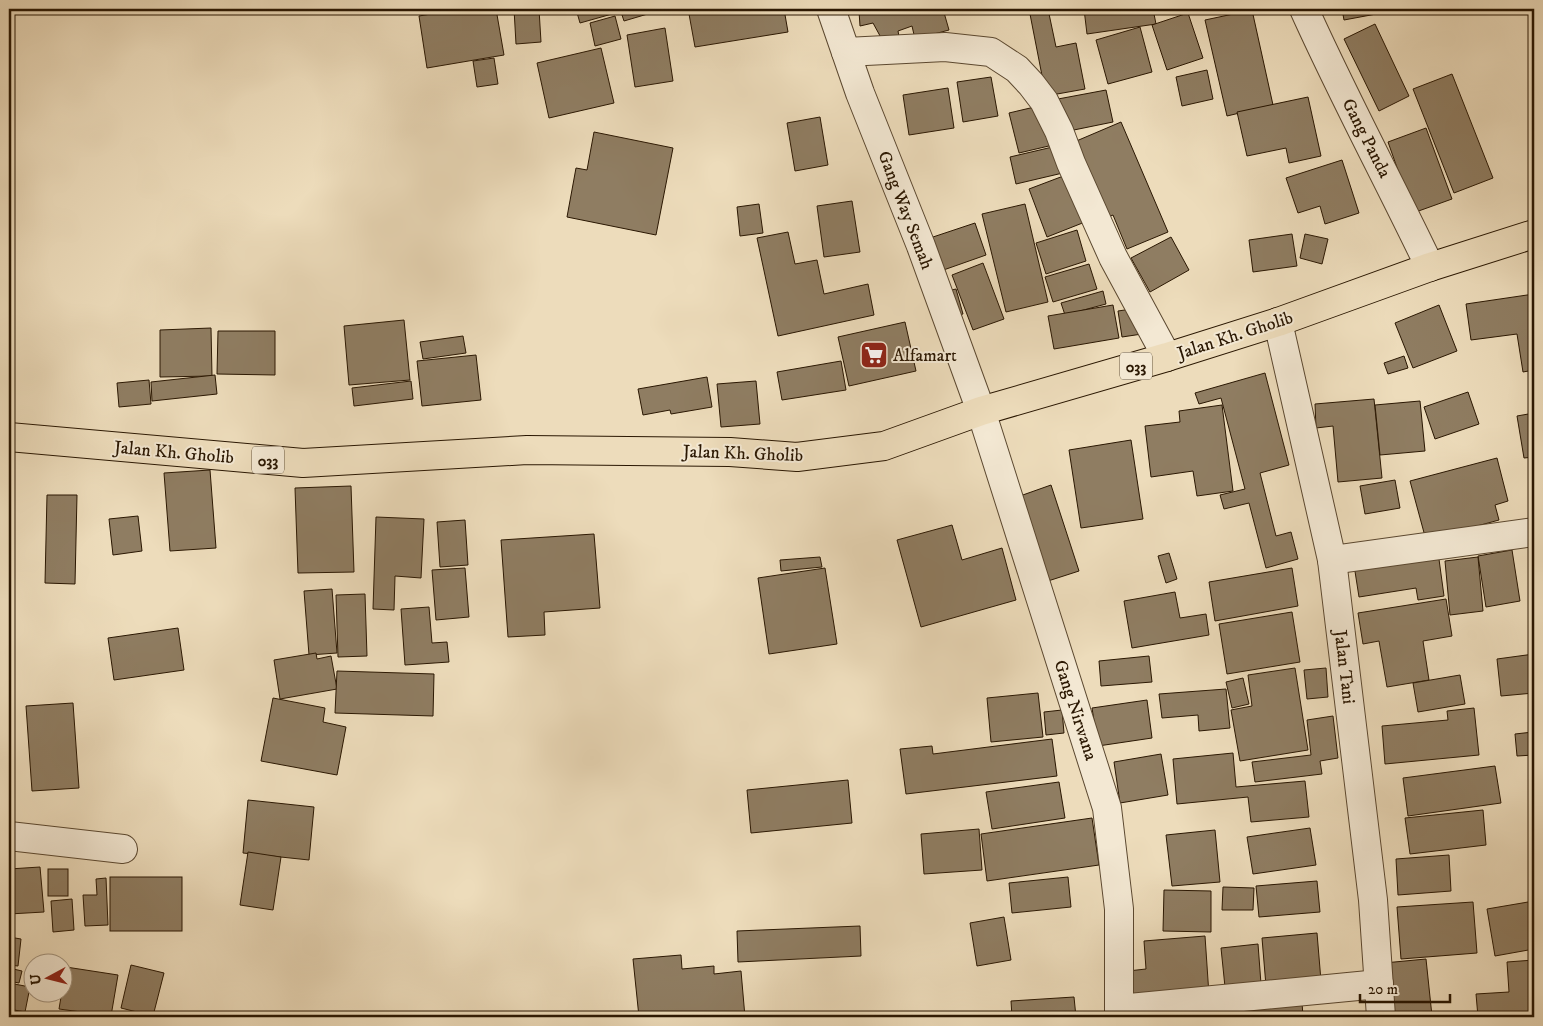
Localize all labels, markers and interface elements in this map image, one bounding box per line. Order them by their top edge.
street label: Gang Panda [1337,95,1396,182]
street label: Gang Way Semah [872,148,938,273]
street label: Jalan Kh. Gholib [1173,307,1296,366]
supermarket icon: Alfamart [859,340,889,370]
place label: Alfamart [893,345,957,367]
road number: 033 [1120,352,1152,380]
street label: Jalan Kh. Gholib [111,437,235,469]
street label: Jalan Kh. Gholib [681,441,803,467]
road number: 033 [252,446,284,474]
street label: Jalan Tani [1328,627,1359,705]
street label: Gang Nirwana [1048,657,1102,764]
north arrow [22,954,72,1004]
scale bar [1360,971,1450,1003]
text: U [26,973,46,986]
text: 20 m [1368,980,1398,999]

